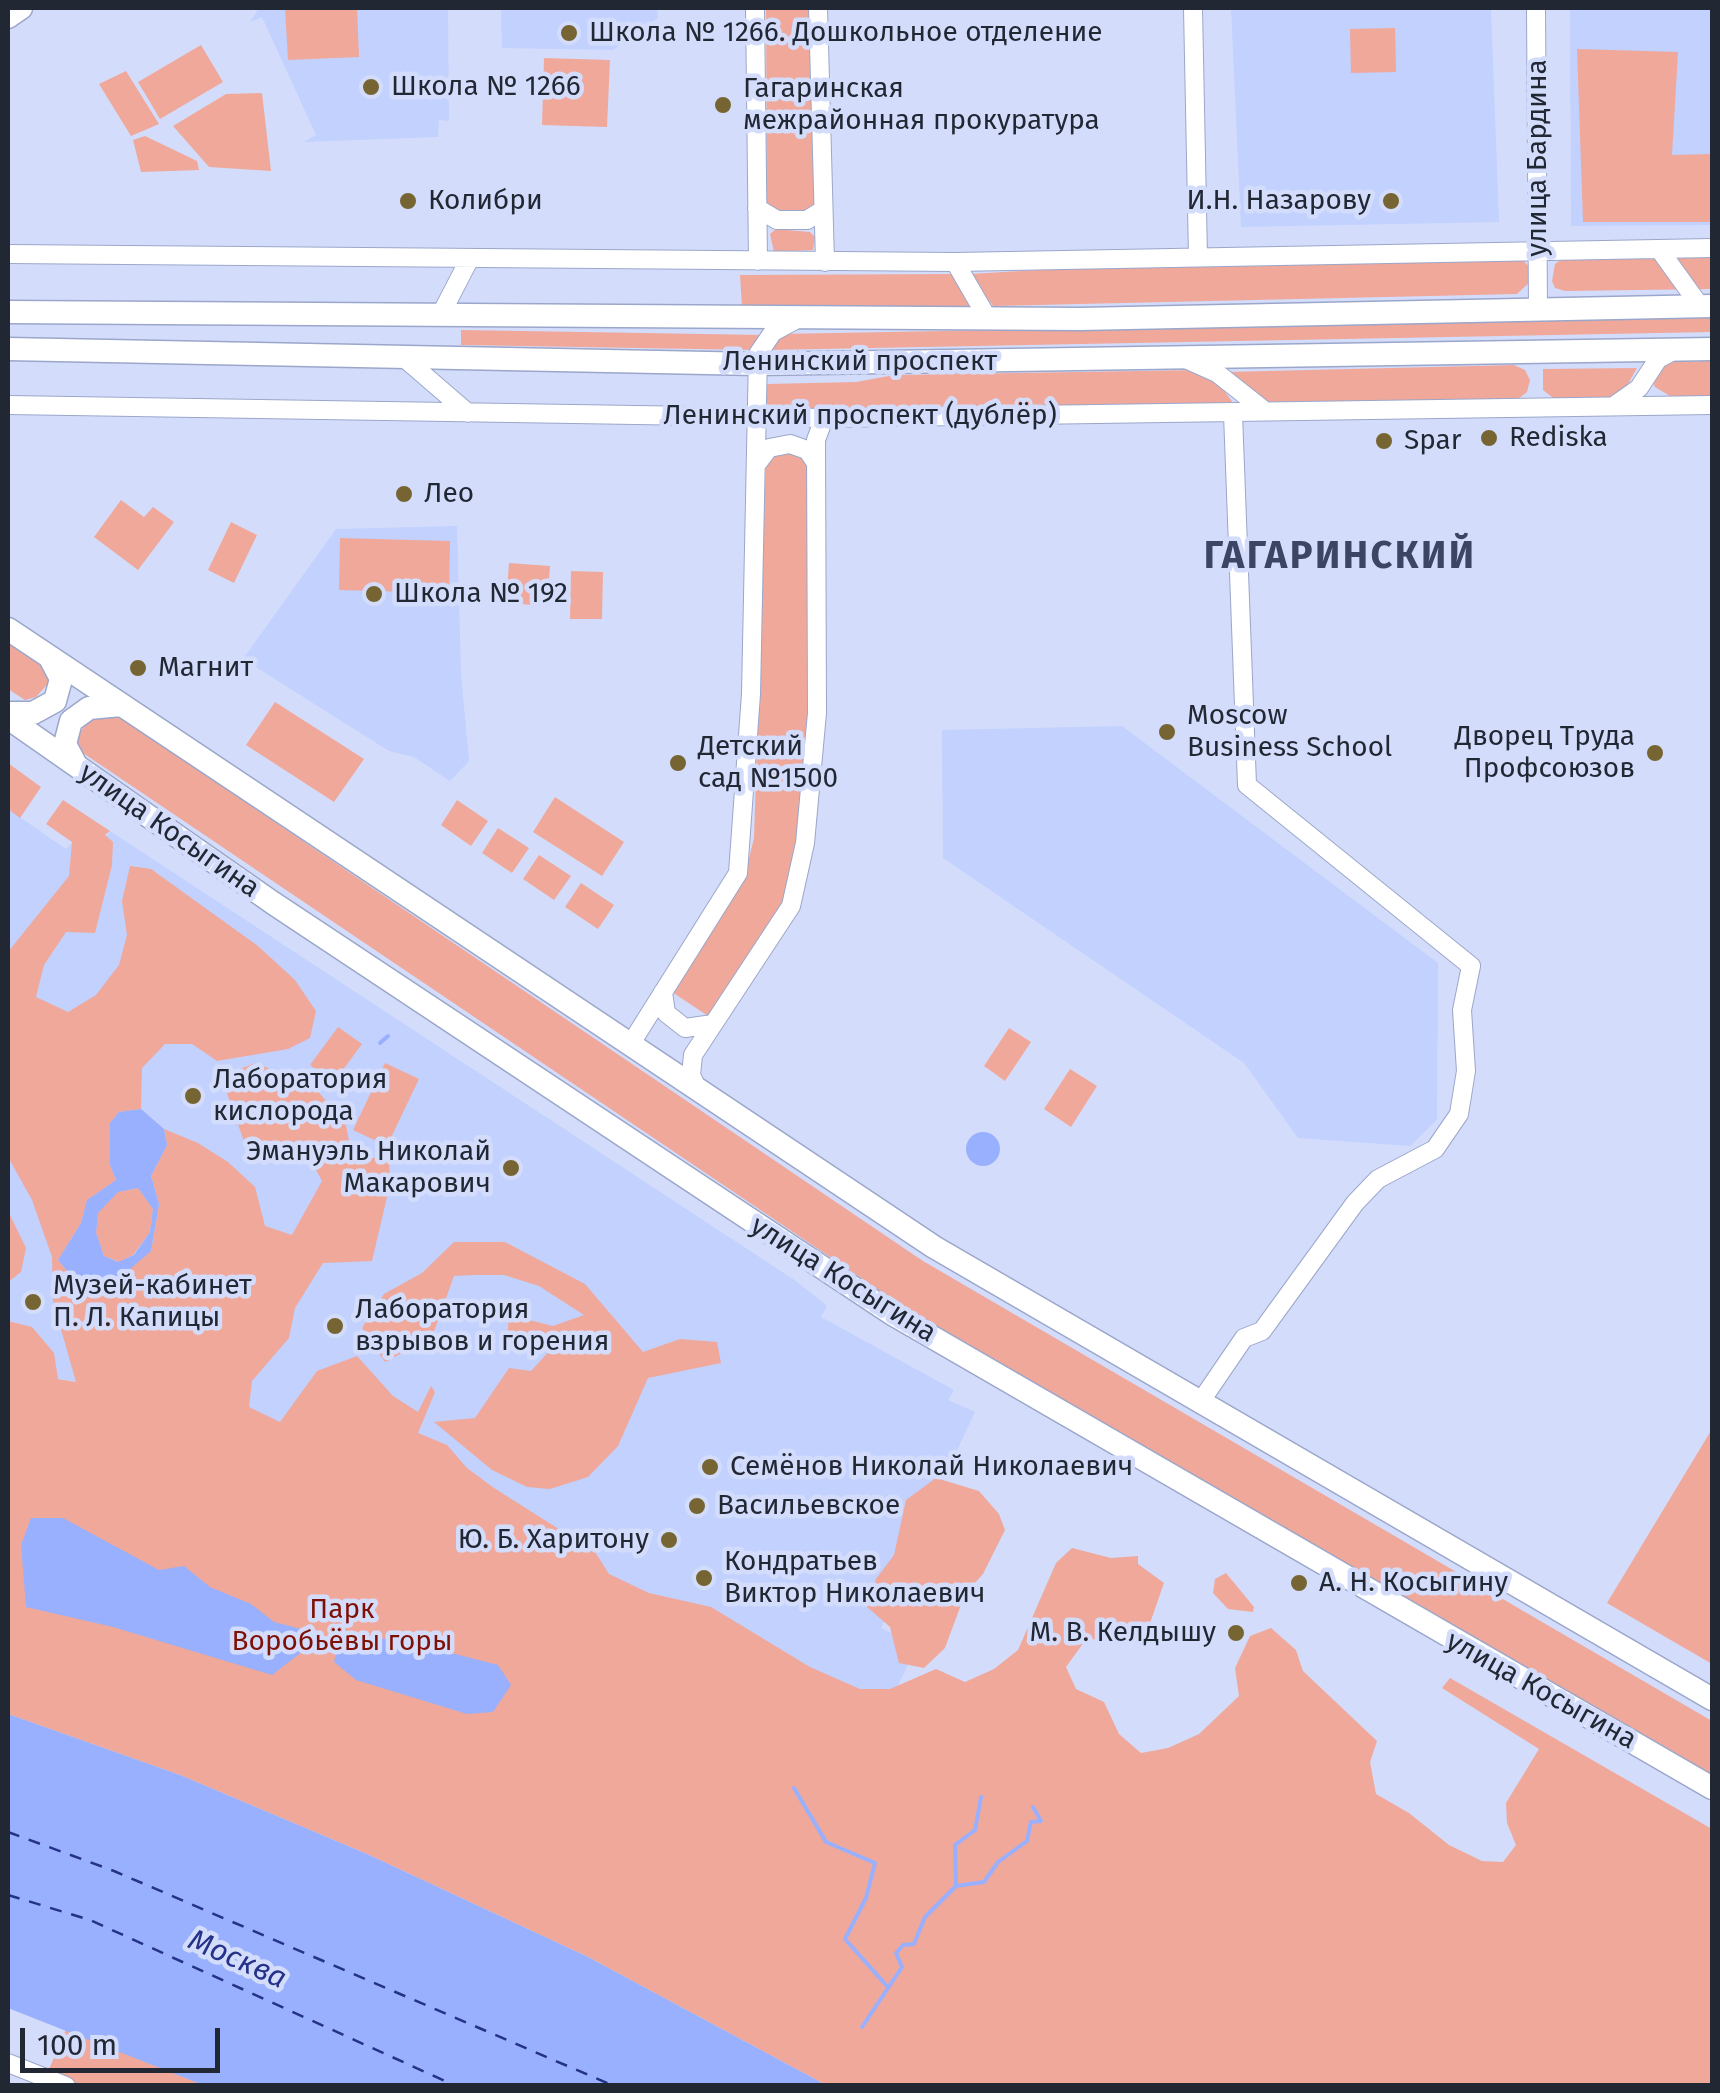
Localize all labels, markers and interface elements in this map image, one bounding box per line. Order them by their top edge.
place label: Школа № 1266. Дошкольное отделение [589,16,1103,50]
marker: Школа № 1266. Дошкольное отделение [558,22,580,44]
street label: улица Бардина [1521,59,1555,257]
place label: Школа № 1266 [391,70,581,104]
place label: Гагаринская межрайонная прокуратура [743,72,1100,138]
marker: Школа № 1266 [360,76,382,98]
marker: Гагаринская межрайонная прокуратура [712,94,734,116]
place label: Колибри [428,184,543,218]
place label: И.Н. Назарову [1187,184,1371,218]
marker: Колибри [397,190,419,212]
marker: И.Н. Назарову [1380,190,1402,212]
street label: Ленинский проспект [723,345,997,379]
street label: Ленинский проспект (дублёр) [663,399,1057,433]
place label: Rediska [1509,421,1608,455]
place label: Spar [1404,424,1462,458]
marker: Rediska [1478,427,1500,449]
marker: Spar [1373,430,1395,452]
place label: Лео [424,477,474,511]
marker: Лео [393,483,415,505]
district label: ГАГАРИНСКИЙ [1204,534,1476,580]
place label: Школа № 192 [394,577,568,611]
marker: Школа № 192 [363,583,385,605]
place label: Магнит [158,651,253,685]
marker: Магнит [127,657,149,679]
place label: Moscow Business School [1187,699,1392,765]
place label: Дворец Труда Профсоюзов [1455,720,1635,786]
marker: Moscow Business School [1156,721,1178,743]
place label: Детский сад №1500 [698,730,838,796]
marker: Дворец Труда Профсоюзов [1644,742,1666,764]
marker: Детский сад №1500 [667,752,689,774]
street label: улица Косыгина [72,756,266,906]
place label: Лаборатория кислорода [213,1063,387,1129]
marker: Лаборатория кислорода [182,1085,204,1107]
place label: Эмануэль Николай Макарович [246,1135,491,1201]
marker: Эмануэль Николай Макарович [500,1157,522,1179]
street label: улица Косыгина [744,1209,942,1351]
place label: Музей-кабинет П. Л. Капицы [53,1269,252,1335]
marker: Музей-кабинет П. Л. Капицы [22,1291,44,1313]
place label: Лаборатория взрывов и горения [355,1293,609,1359]
marker: Лаборатория взрывов и горения [324,1315,346,1337]
place label: Семёнов Николай Николаевич [730,1450,1133,1484]
marker: Семёнов Николай Николаевич [699,1456,721,1478]
place label: Васильевское [717,1489,900,1523]
marker: Васильевское [686,1495,708,1517]
place label: Ю. Б. Харитону [458,1523,649,1557]
marker: Ю. Б. Харитону [658,1529,680,1551]
place label: Кондратьев Виктор Николаевич [724,1545,986,1611]
place label: А. Н. Косыгину [1319,1566,1508,1600]
marker: Кондратьев Виктор Николаевич [693,1567,715,1589]
marker: А. Н. Косыгину [1288,1572,1310,1594]
park label: Парк Воробьёвы горы [232,1593,452,1659]
place label: М. В. Келдышу [1029,1616,1216,1650]
marker: М. В. Келдышу [1225,1622,1247,1644]
street label: улица Косыгина [1440,1625,1642,1757]
water label: Москва [182,1923,292,1997]
scale bar [25,2008,225,2070]
text: 100 m [37,2027,117,2063]

